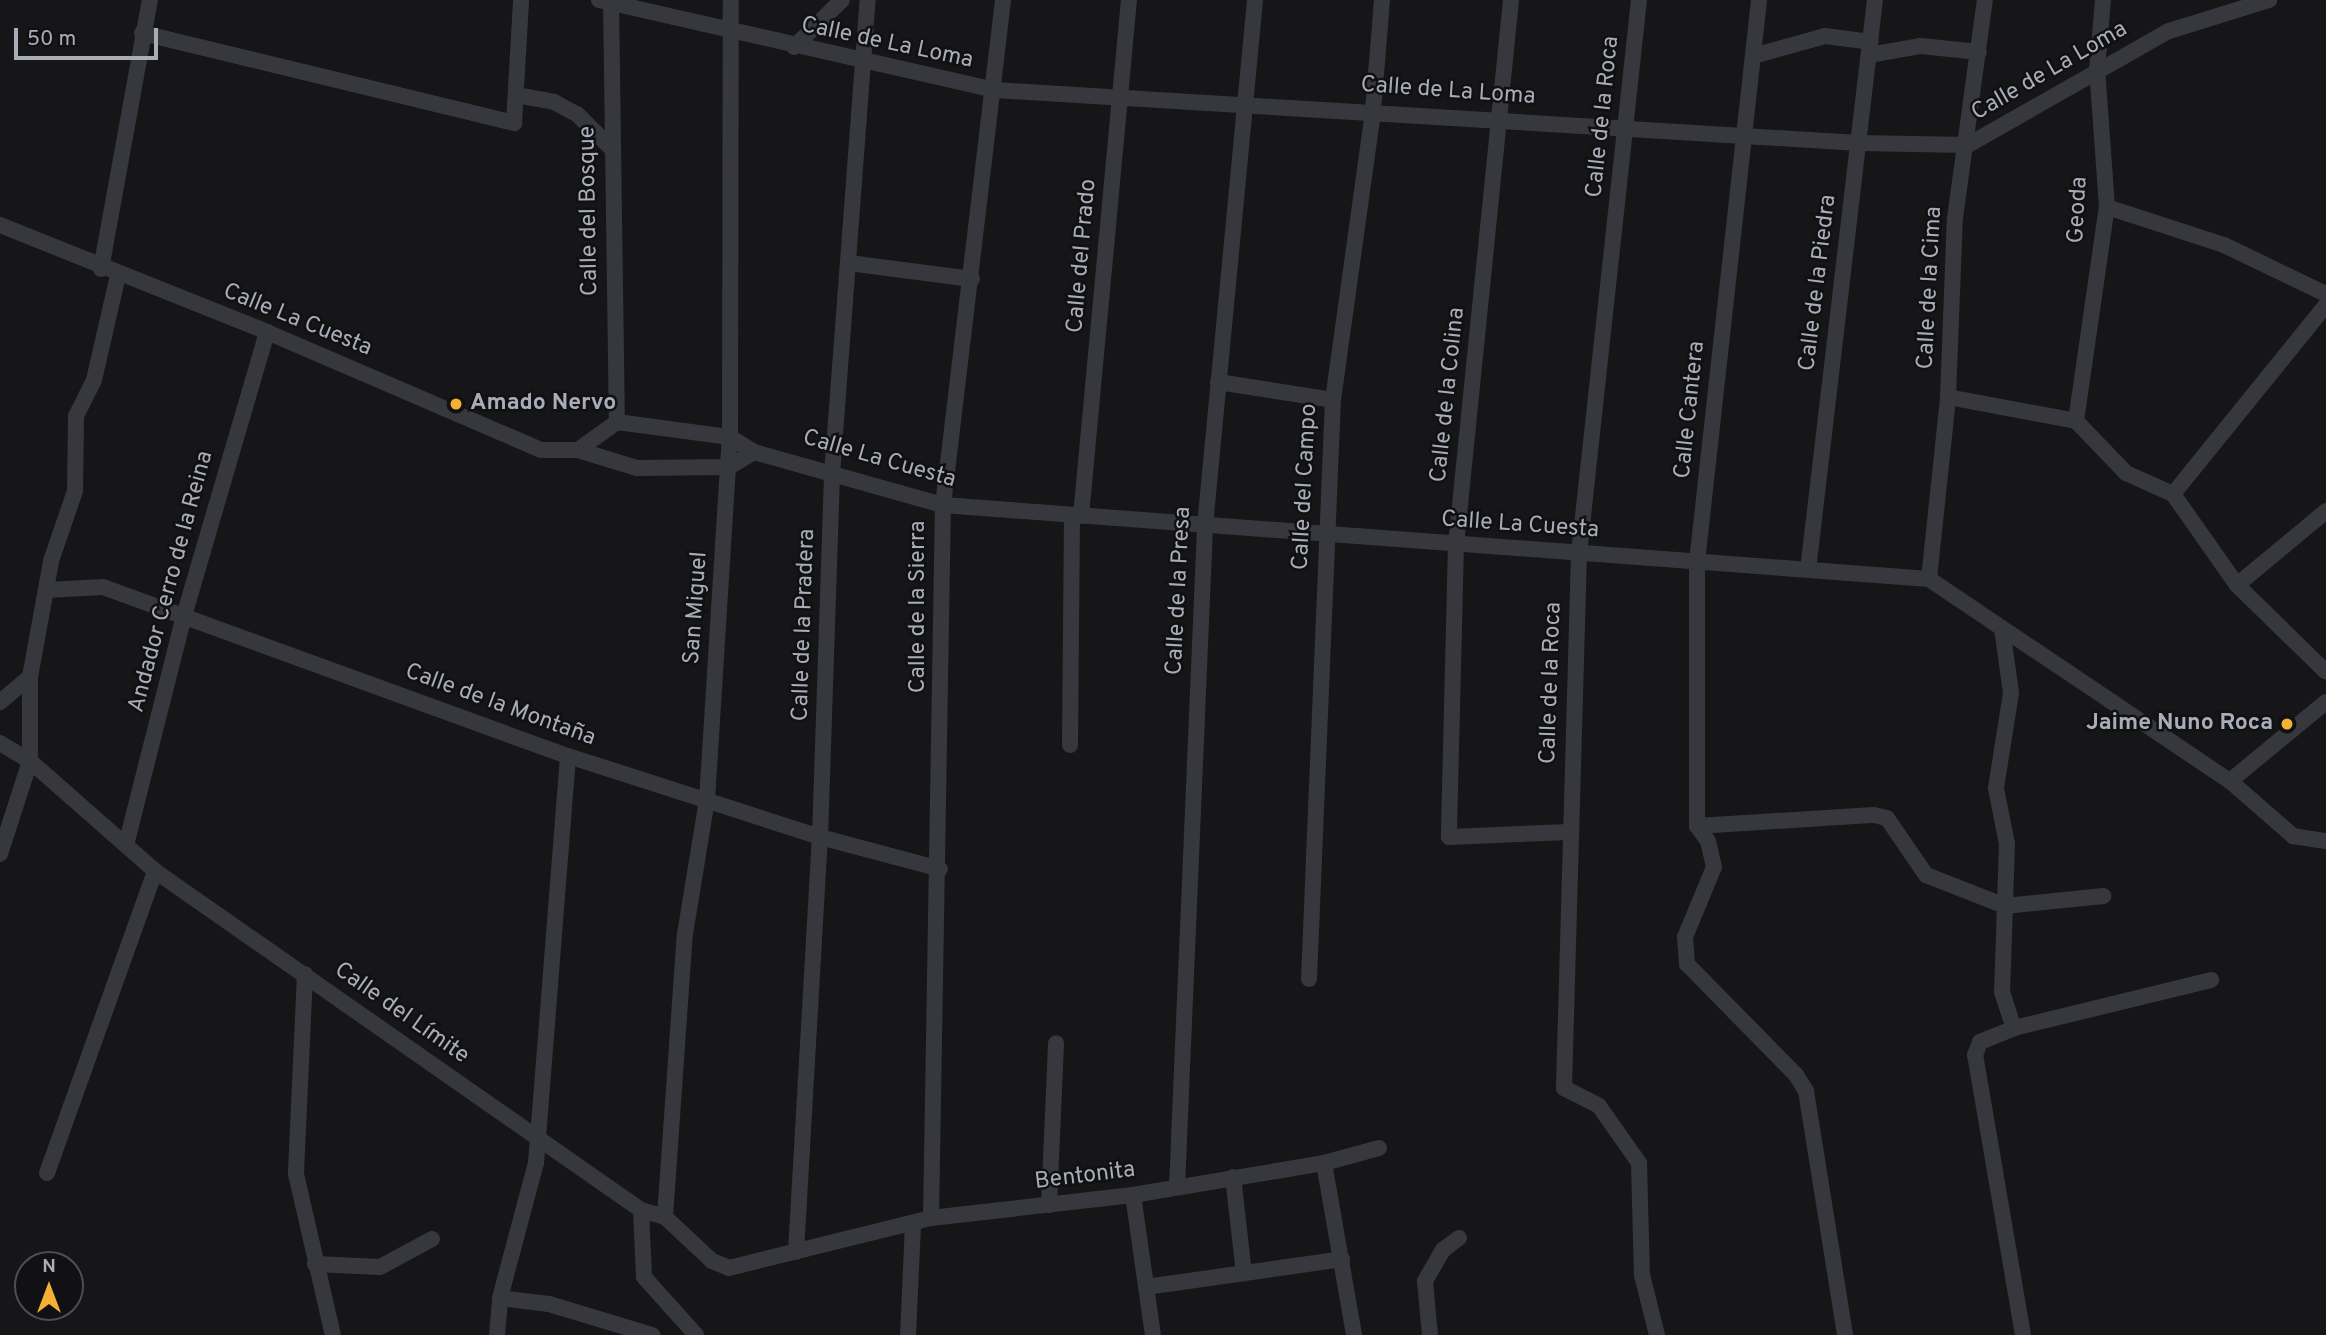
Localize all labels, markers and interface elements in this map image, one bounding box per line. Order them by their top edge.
street label: Calle de La Loma [798,12,976,76]
scale bar [18,14,161,58]
street label: Calle de La Loma [1967,16,2133,128]
text: 50 m [27,26,76,53]
street label: Calle de la Roca [1582,35,1626,199]
street label: Calle de La Loma [1360,72,1536,112]
street label: Calle del Bosque [575,126,605,296]
street label: Geoda [2063,176,2095,244]
street label: Calle del Prado [1063,178,1103,334]
street label: Calle de la Piedra [1794,193,1844,373]
street label: Calle de la Cima [1913,206,1949,370]
street label: Calle La Cuesta [219,279,375,363]
street label: Calle de la Colina [1426,306,1472,484]
street label: Calle Cantera [1670,340,1712,480]
place label: Amado Nervo [470,390,616,418]
marker: Amado Nervo [448,396,464,412]
street label: Calle del Campo [1288,403,1324,571]
street label: Calle La Cuesta [799,425,959,495]
street label: Andador Cerro de la Reina [124,448,220,716]
street label: Calle de la Presa [1162,506,1198,676]
street label: Calle La Cuesta [1440,507,1600,545]
street label: Calle de la Sierra [905,521,933,693]
street label: Calle de la Pradera [788,528,822,722]
street label: San Miguel [679,551,715,665]
street label: Calle de la Roca [1535,601,1569,765]
street label: Calle de la Montaña [401,659,599,753]
place label: Jaime Nuno Roca [2086,710,2273,738]
marker: Jaime Nuno Roca [2279,716,2295,732]
street label: Calle del Límite [328,957,474,1071]
street label: Bentonita [1033,1157,1137,1197]
north arrow [14,1251,84,1321]
text: N [42,1255,56,1279]

